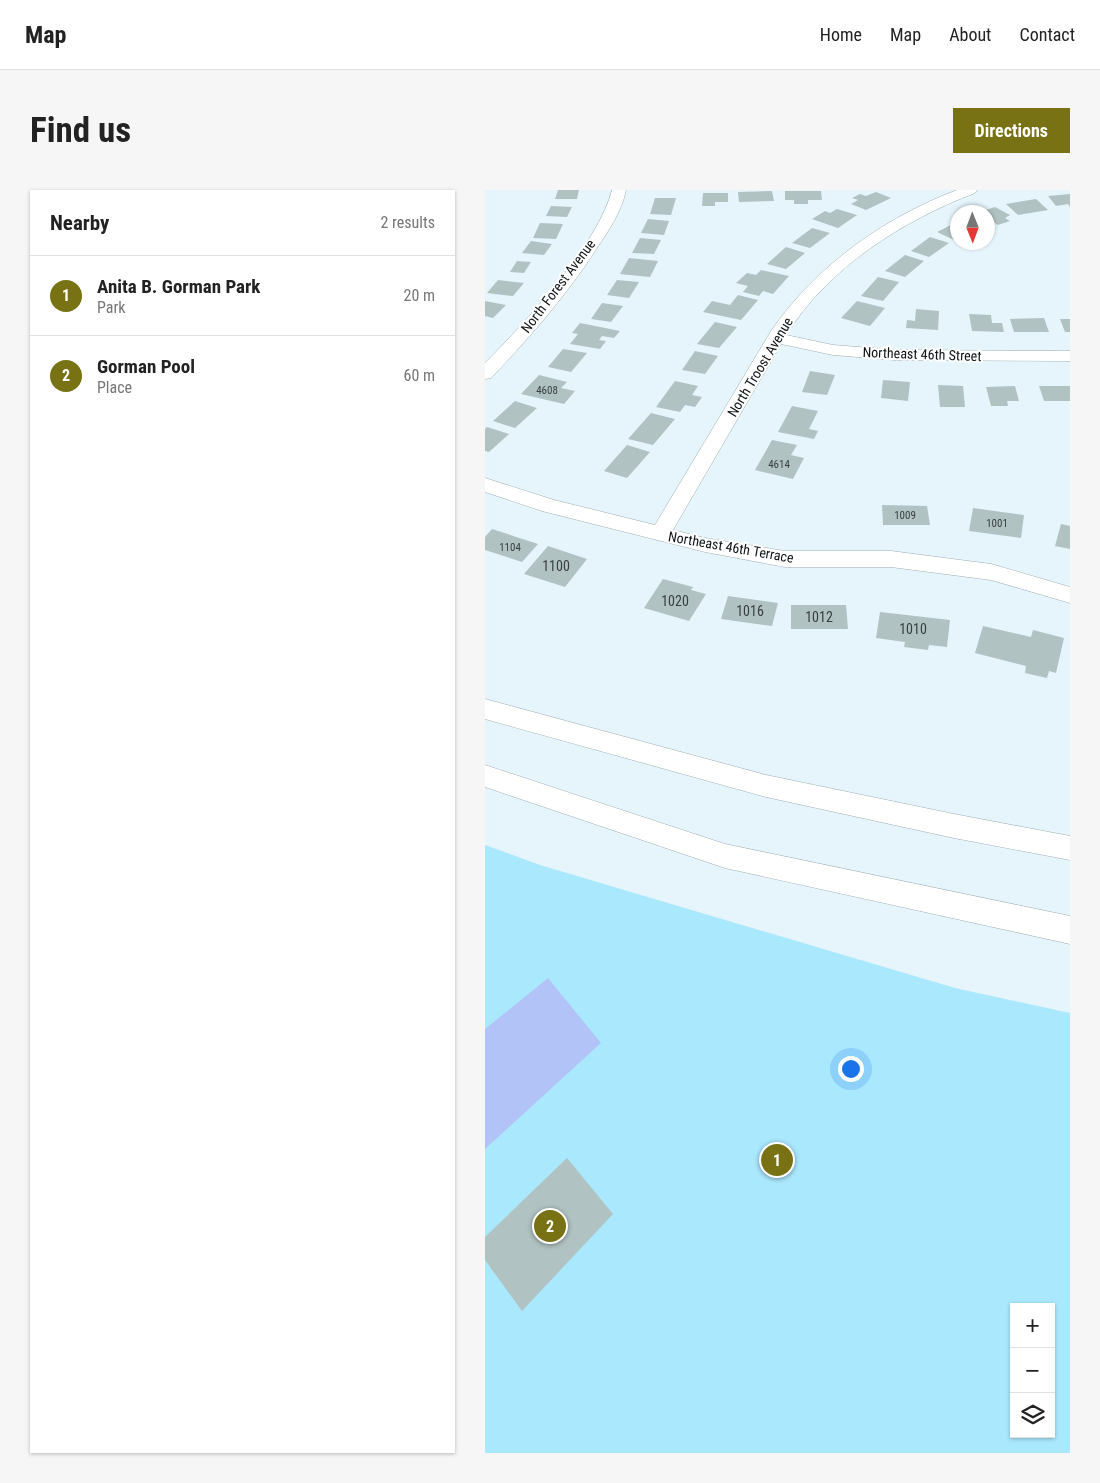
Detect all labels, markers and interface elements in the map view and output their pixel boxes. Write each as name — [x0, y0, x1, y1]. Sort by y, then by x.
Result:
text: Map — [25, 21, 66, 49]
text: Home — [820, 24, 862, 45]
text: Map — [890, 24, 921, 45]
text: About — [949, 24, 991, 45]
text: Contact — [1019, 24, 1075, 45]
button: Directions — [953, 108, 1070, 153]
text: Find us — [30, 110, 131, 151]
north arrow — [950, 205, 995, 250]
text: Nearby — [50, 211, 109, 235]
text: 2 results — [380, 213, 435, 232]
street label: North Forest Avenue — [518, 236, 599, 336]
text: Anita B. Gorman Park — [97, 275, 260, 298]
text: 1 — [62, 286, 70, 305]
text: 20 m — [403, 286, 435, 305]
text: Park — [97, 298, 126, 317]
street label: North Troost Avenue — [724, 314, 796, 420]
street label: Northeast 46th Street — [862, 344, 982, 364]
text: Gorman Pool — [97, 355, 195, 378]
text: 2 — [62, 366, 70, 385]
text: 60 m — [403, 366, 435, 385]
text: Place — [97, 378, 132, 397]
house number: 4608 — [536, 384, 558, 397]
house number: 4614 — [768, 458, 790, 471]
house number: 1009 — [894, 509, 916, 522]
house number: 1001 — [986, 517, 1008, 530]
street label: Northeast 46th Terrace — [667, 528, 795, 566]
house number: 1104 — [499, 541, 521, 554]
house number: 1100 — [542, 558, 570, 574]
house number: 1020 — [661, 593, 689, 609]
house number: 1016 — [736, 603, 764, 619]
house number: 1012 — [805, 609, 833, 625]
house number: 1010 — [899, 621, 927, 637]
your location — [838, 1056, 864, 1082]
pin: 1 — [761, 1141, 793, 1179]
pin: 2 — [534, 1207, 566, 1245]
map controls — [1010, 1303, 1055, 1438]
button: + — [1010, 1303, 1055, 1348]
button: − — [1010, 1348, 1055, 1393]
button: layers — [1010, 1393, 1055, 1438]

